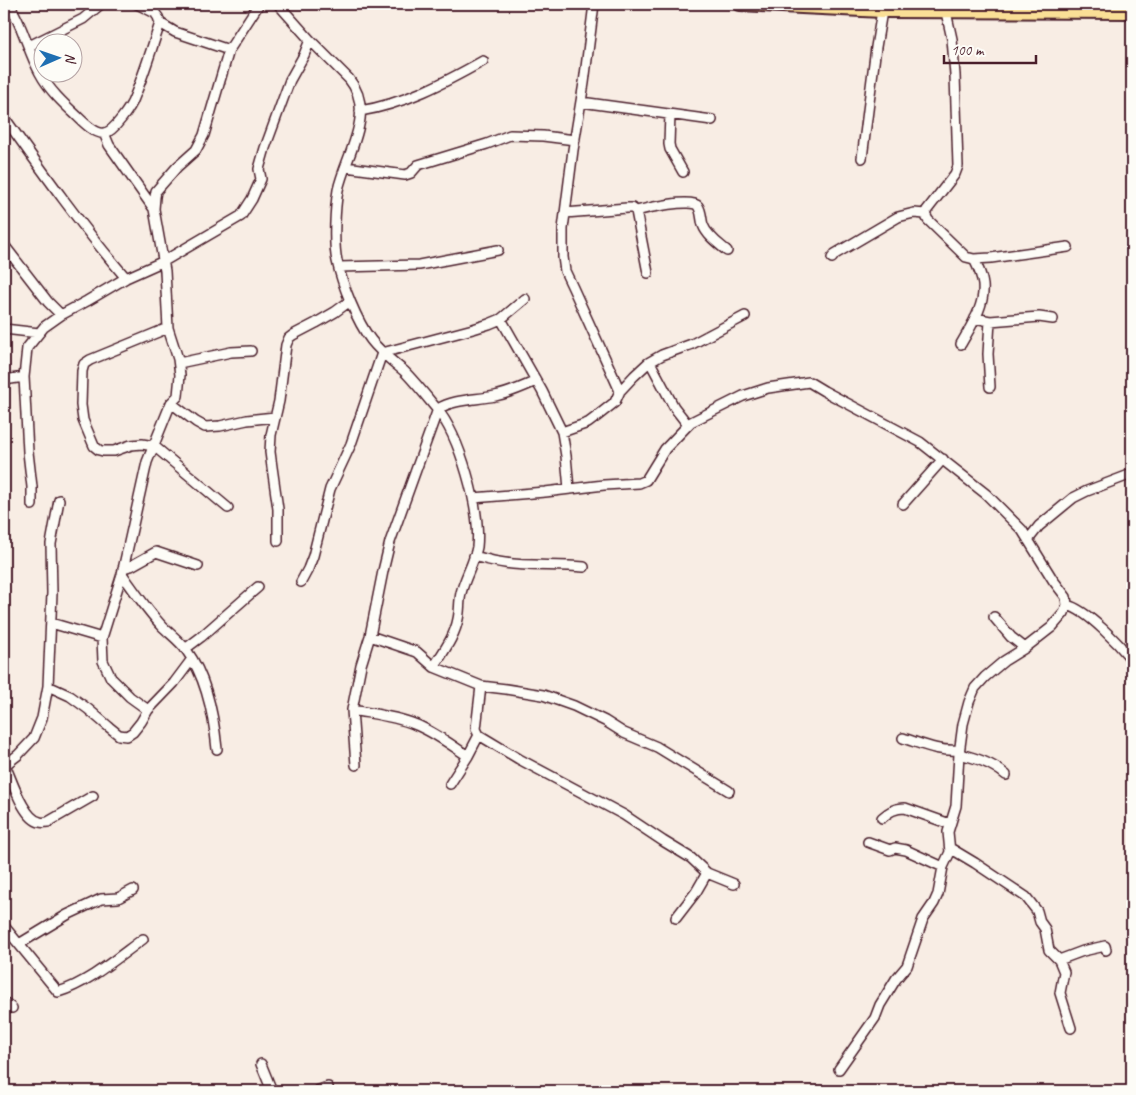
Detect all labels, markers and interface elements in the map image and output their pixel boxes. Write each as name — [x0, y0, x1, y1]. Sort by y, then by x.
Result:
north arrow — [32, 32, 82, 82]
scale bar — [944, 32, 1036, 64]
text: 100 m — [951, 41, 985, 60]
text: N — [62, 53, 79, 65]

